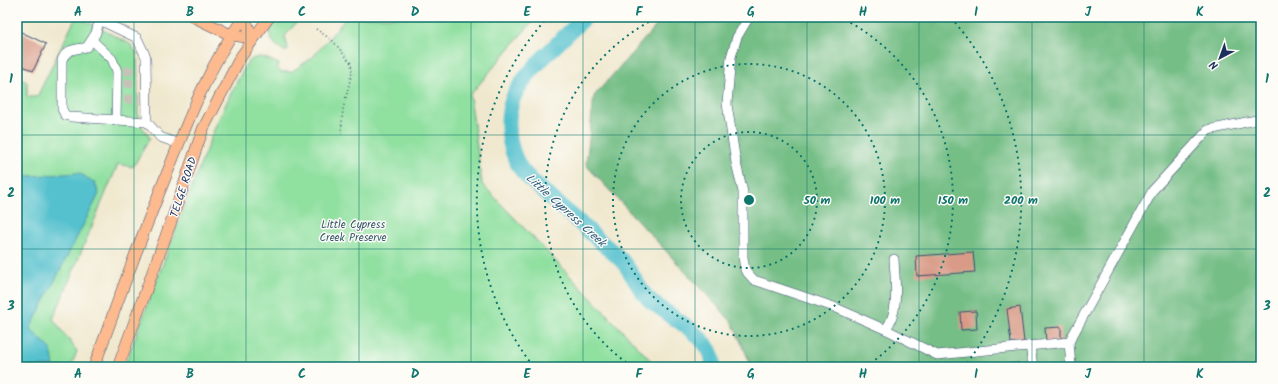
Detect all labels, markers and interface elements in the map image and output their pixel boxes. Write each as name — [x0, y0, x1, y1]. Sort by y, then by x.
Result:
text: A — [74, 2, 82, 23]
text: B — [186, 2, 194, 23]
text: C — [298, 2, 306, 23]
text: D — [411, 2, 420, 23]
text: E — [523, 2, 531, 23]
text: F — [635, 2, 643, 23]
text: G — [747, 2, 755, 23]
text: H — [859, 2, 868, 23]
text: I — [974, 2, 978, 23]
text: J — [1085, 2, 1092, 23]
text: K — [1196, 2, 1204, 23]
north arrow — [1200, 38, 1240, 78]
text: N — [1206, 56, 1223, 74]
text: 1 — [9, 69, 13, 90]
text: 1 — [1265, 69, 1269, 90]
street label: TELGE ROAD — [166, 155, 202, 220]
water label: Little Cypress Creek — [521, 169, 612, 253]
text: 2 — [7, 183, 15, 204]
text: 2 — [1263, 183, 1271, 204]
text: 50 m — [803, 191, 831, 210]
text: 100 m — [870, 191, 900, 210]
text: 150 m — [938, 191, 968, 210]
text: 200 m — [1004, 191, 1038, 210]
centre of rings — [742, 193, 756, 207]
park label: Little Cypress Creek Preserve — [319, 216, 387, 247]
text: 3 — [6, 296, 15, 317]
text: 3 — [1262, 296, 1271, 317]
text: A — [74, 364, 82, 384]
text: B — [186, 364, 194, 384]
text: C — [298, 364, 306, 384]
text: D — [411, 364, 420, 384]
text: E — [523, 364, 531, 384]
text: F — [635, 364, 643, 384]
text: G — [747, 364, 755, 384]
text: H — [859, 364, 868, 384]
text: I — [974, 364, 978, 384]
text: J — [1085, 364, 1092, 384]
text: K — [1196, 364, 1204, 384]

